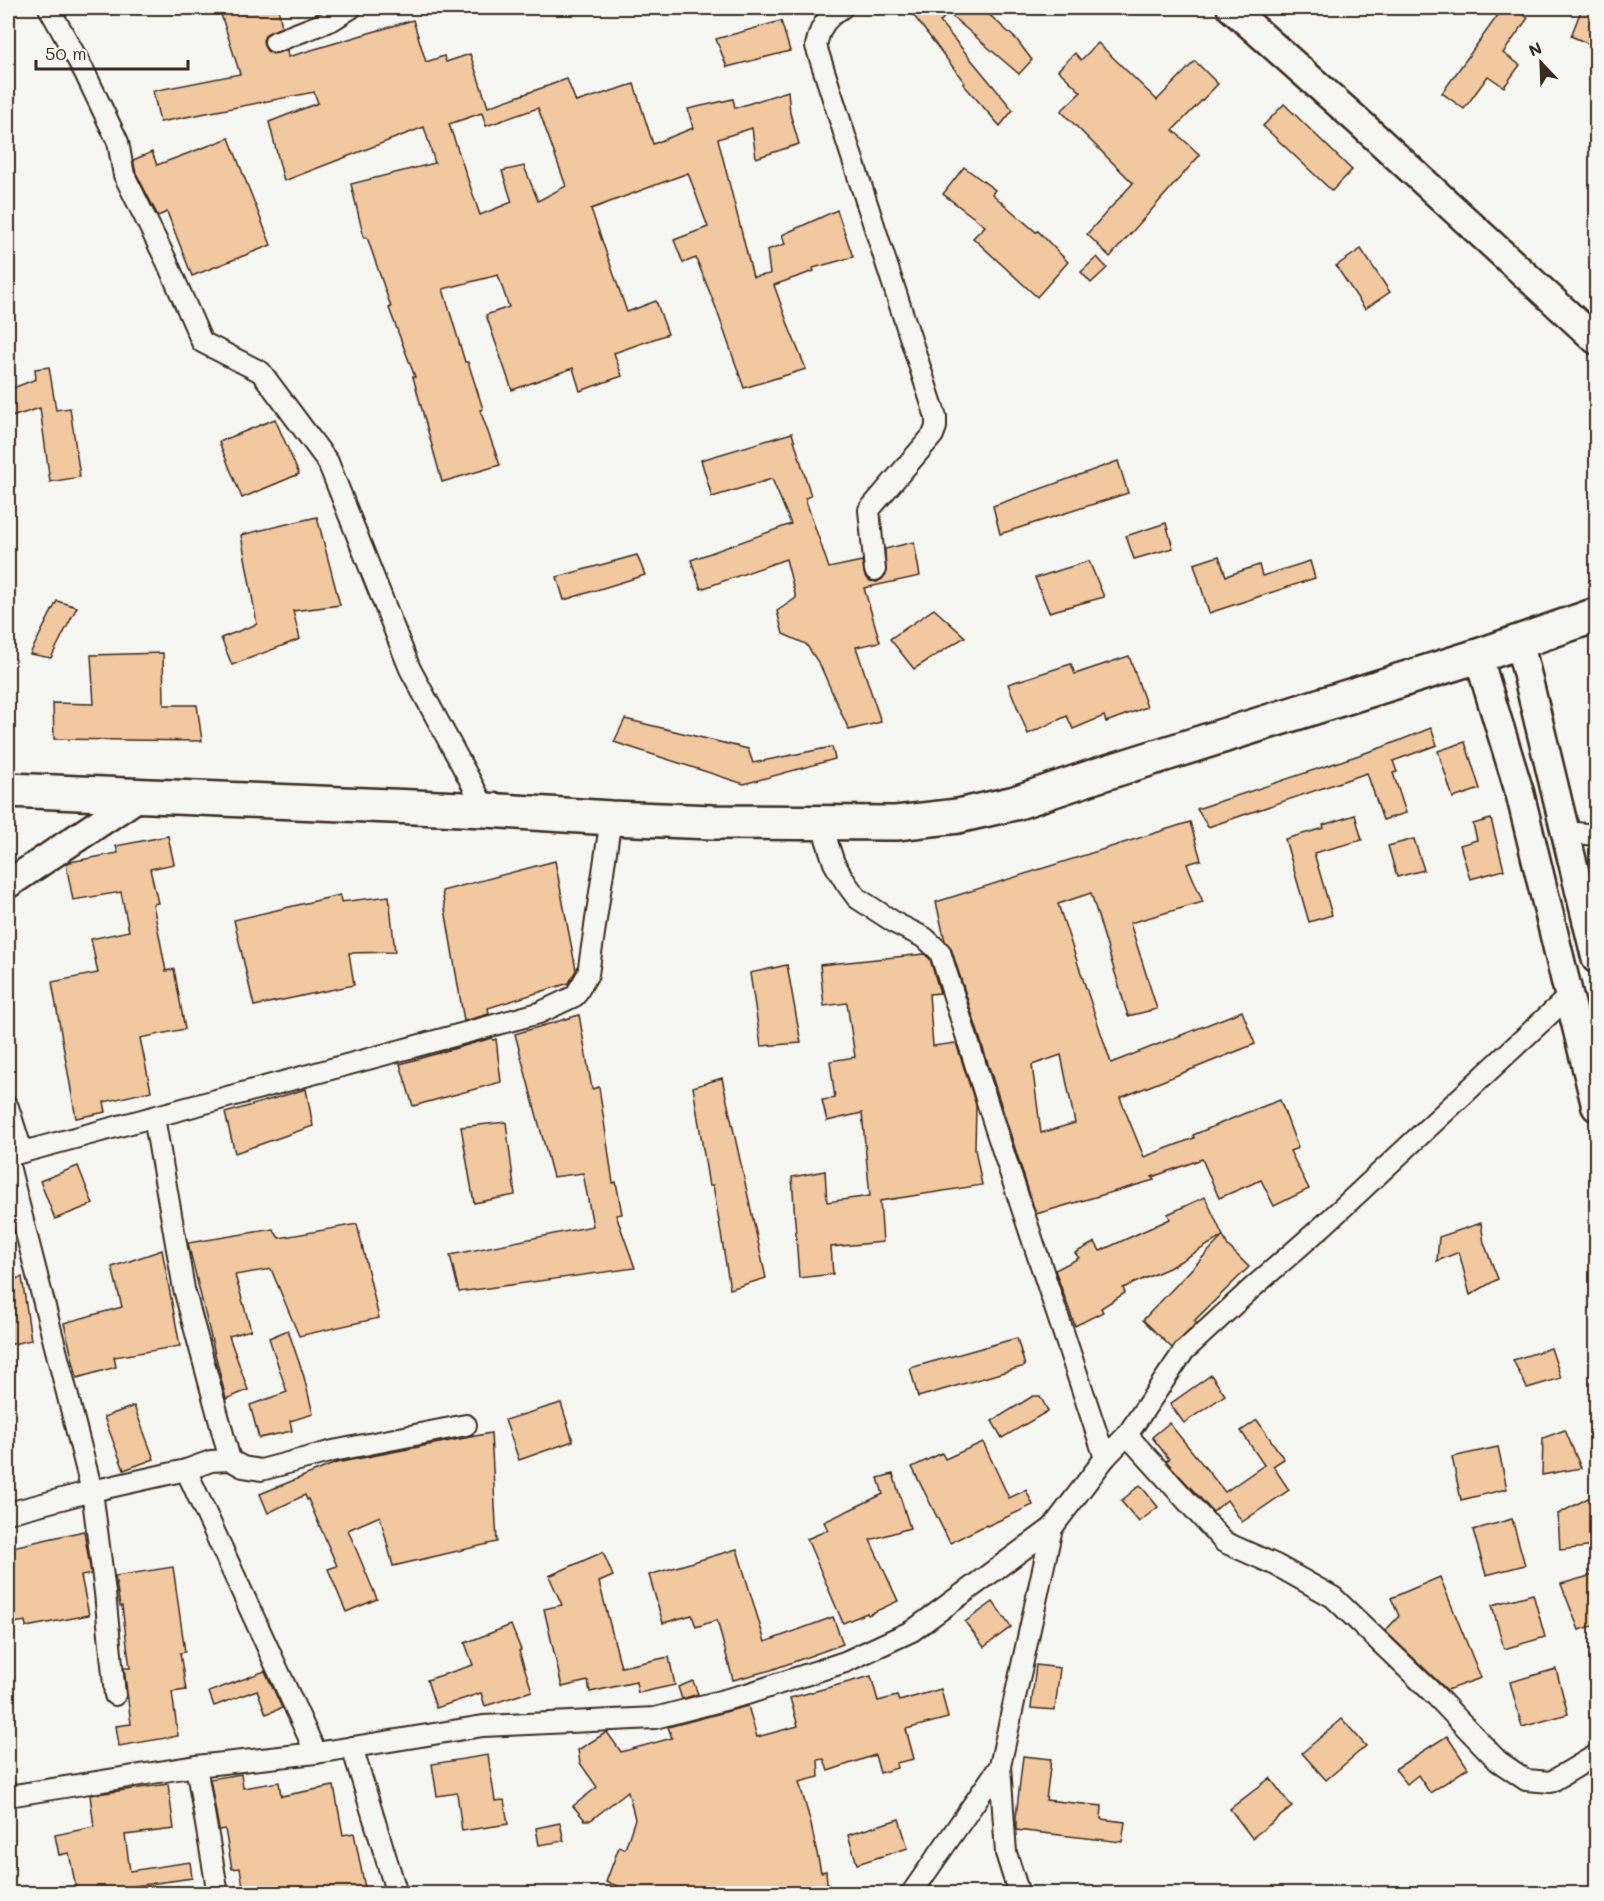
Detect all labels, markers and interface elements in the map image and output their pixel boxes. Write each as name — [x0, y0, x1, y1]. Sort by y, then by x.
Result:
scale bar — [36, 33, 188, 71]
north arrow — [1511, 33, 1571, 93]
text: N — [1525, 37, 1545, 61]
text: 50 m — [45, 41, 87, 65]

